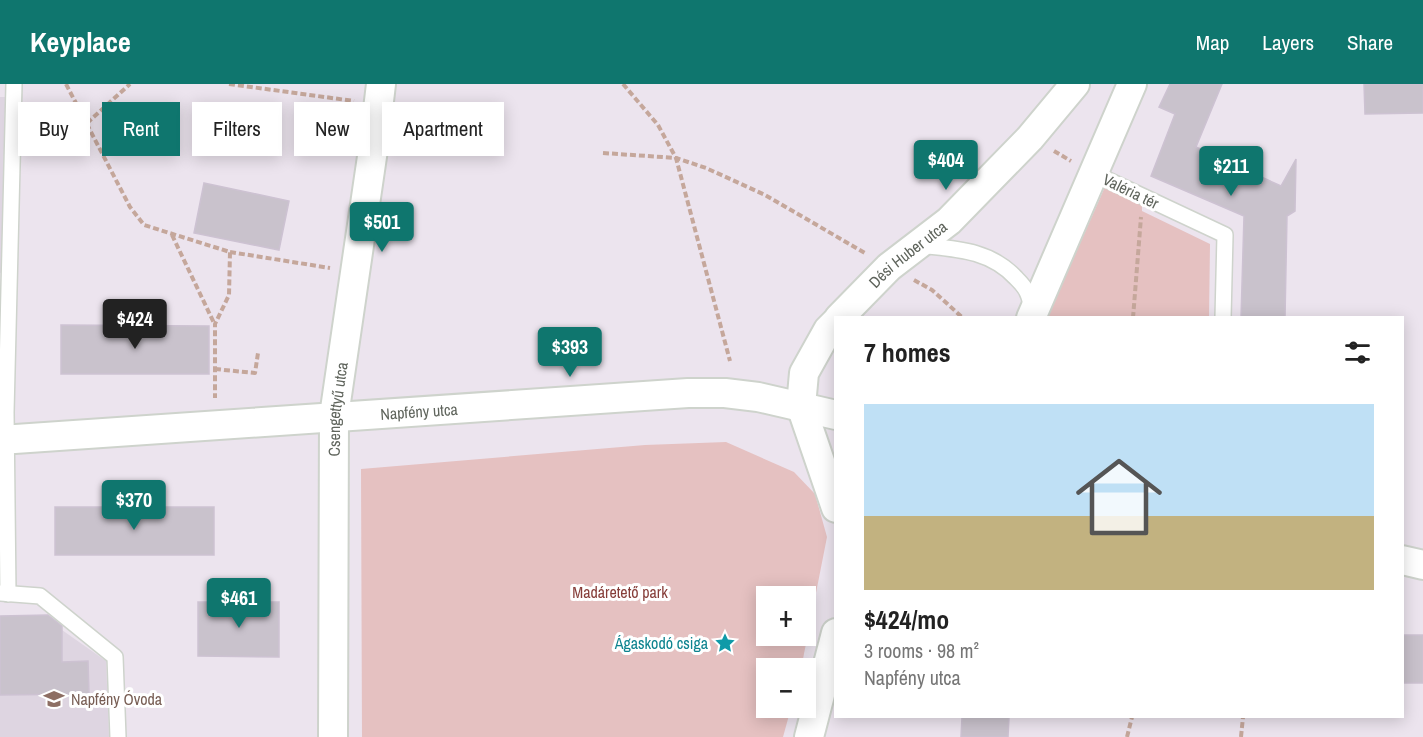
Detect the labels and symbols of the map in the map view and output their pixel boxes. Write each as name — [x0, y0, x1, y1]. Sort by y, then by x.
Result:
pin: $404 — [910, 140, 982, 191]
pin: $211 — [1195, 146, 1267, 197]
street label: Valéria tér — [1099, 168, 1163, 214]
pin: $501 — [346, 202, 418, 253]
street label: Dési Huber utca — [864, 215, 952, 292]
pin: $424 — [99, 299, 171, 350]
pin: $393 — [534, 327, 606, 378]
street label: Csengettyű utca — [323, 360, 353, 456]
street label: Napfény utca — [380, 398, 459, 425]
pin: $370 — [98, 480, 170, 531]
pin: $461 — [203, 578, 275, 629]
park label: Madáretető park — [572, 581, 668, 603]
place icon: Ágaskodó csiga — [713, 631, 737, 655]
place label: Ágaskodó csiga — [614, 632, 709, 654]
school or university icon: Napfény Óvoda — [42, 687, 66, 711]
place label: Napfény Óvoda — [71, 688, 163, 710]

